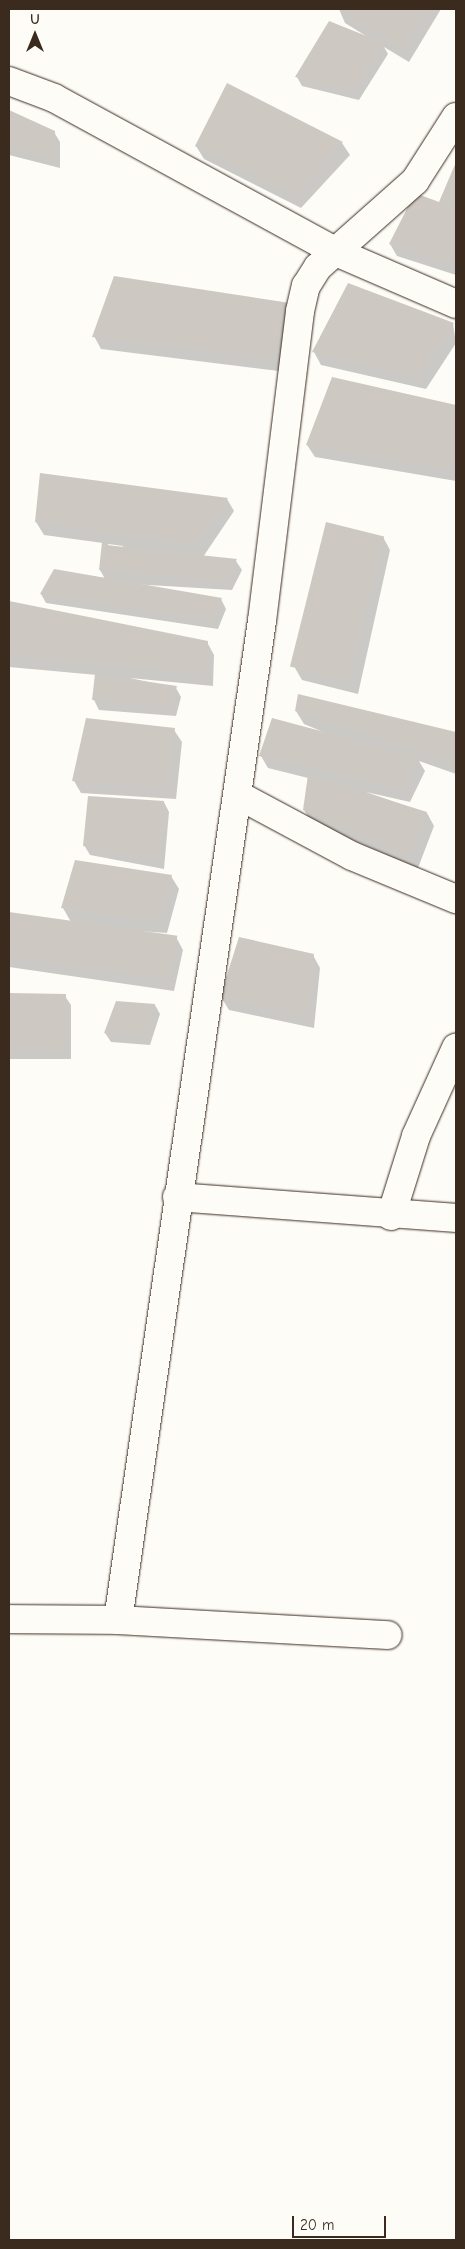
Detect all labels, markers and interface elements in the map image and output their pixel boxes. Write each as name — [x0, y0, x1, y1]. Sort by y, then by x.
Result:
north arrow — [10, 10, 60, 60]
text: U — [30, 11, 40, 28]
scale bar — [295, 2206, 389, 2238]
text: 20 m — [300, 2216, 334, 2234]

